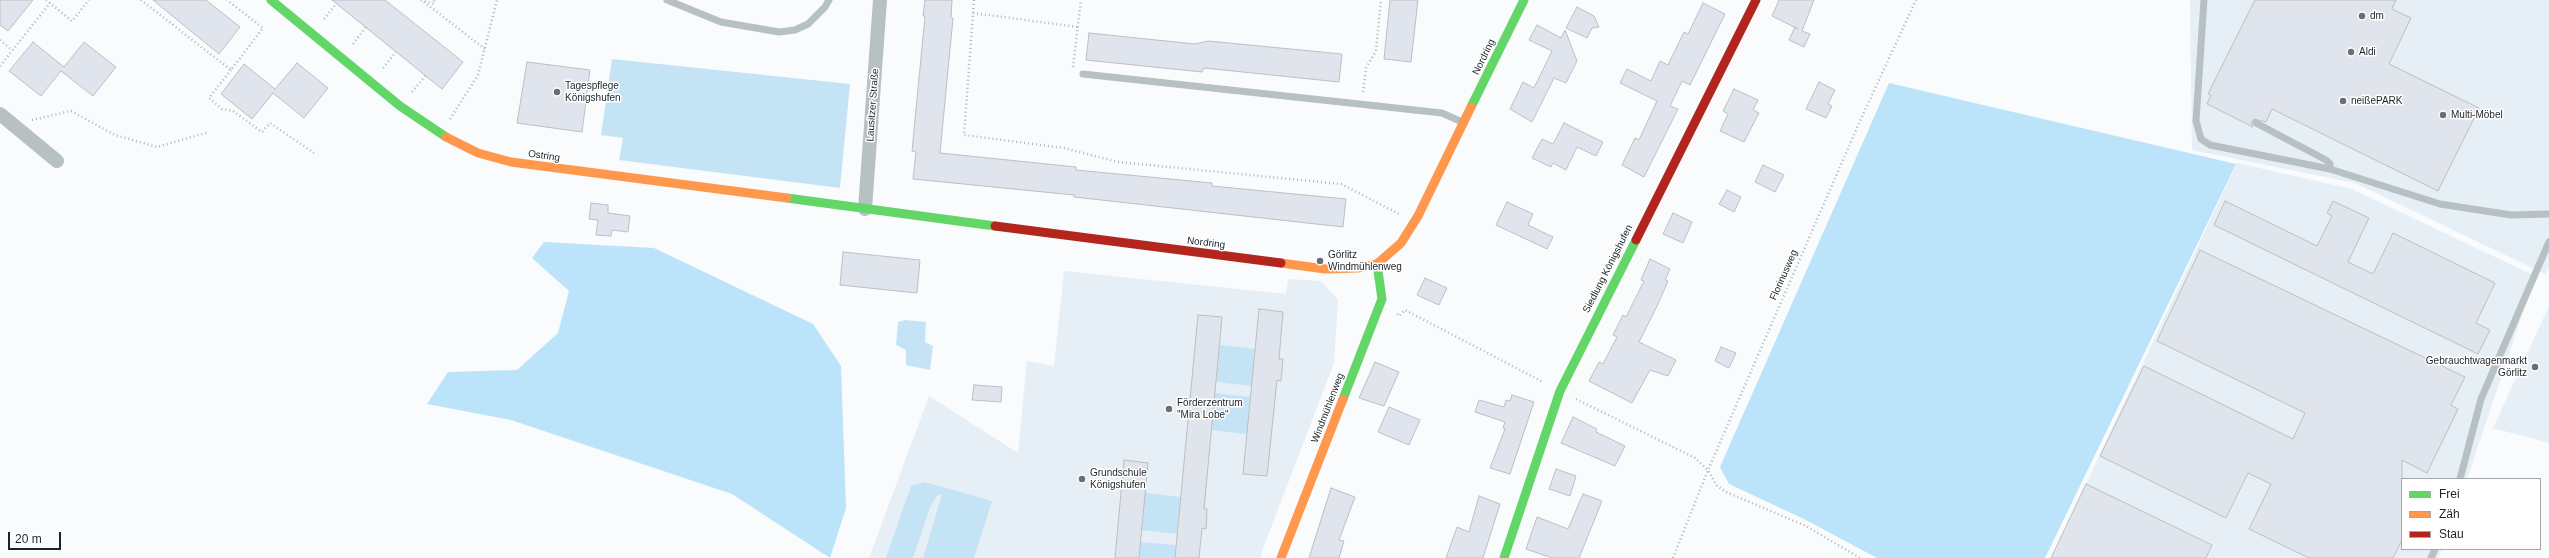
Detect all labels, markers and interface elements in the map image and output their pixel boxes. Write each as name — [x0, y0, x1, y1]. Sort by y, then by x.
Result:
place label: dm — [2370, 10, 2384, 22]
marker: dm — [2357, 11, 2367, 21]
street label: Nordring — [1470, 37, 1498, 77]
place label: Aldi — [2359, 46, 2376, 58]
marker: Aldi — [2346, 47, 2356, 57]
street label: Lausitzer Straße — [864, 68, 882, 142]
place label: Tagespflege Königshufen — [565, 80, 621, 104]
marker: Tagespflege Königshufen — [552, 87, 562, 97]
place label: neißePARK — [2351, 95, 2403, 107]
marker: neißePARK — [2338, 96, 2348, 106]
place label: Multi-Möbel — [2451, 109, 2503, 121]
marker: Multi-Möbel — [2438, 110, 2448, 120]
street label: Ostring — [527, 148, 561, 164]
street label: Siedlung Königshufen — [1581, 223, 1635, 315]
street label: Nordring — [1186, 235, 1226, 251]
street label: Florinusweg — [1768, 248, 1800, 302]
place label: Görlitz Windmühlenweg — [1328, 249, 1402, 272]
marker: Görlitz Windmühlenweg — [1315, 256, 1325, 266]
place label: Gebrauchtwagenmarkt Görlitz — [2426, 355, 2527, 378]
marker: Gebrauchtwagenmarkt Görlitz — [2530, 362, 2540, 372]
street label: Windmühlenweg — [1309, 371, 1347, 445]
place label: Förderzentrum "Mira Lobe" — [1177, 397, 1243, 420]
marker: Förderzentrum "Mira Lobe" — [1164, 404, 1174, 414]
place label: Grundschule Königshufen — [1090, 467, 1147, 490]
marker: Grundschule Königshufen — [1077, 474, 1087, 484]
legend — [2401, 478, 2541, 550]
text: Frei — [2439, 487, 2460, 501]
text: Zäh — [2439, 507, 2460, 521]
scale bar — [10, 524, 63, 550]
text: Stau — [2439, 527, 2464, 541]
text: 20 m — [15, 532, 42, 546]

